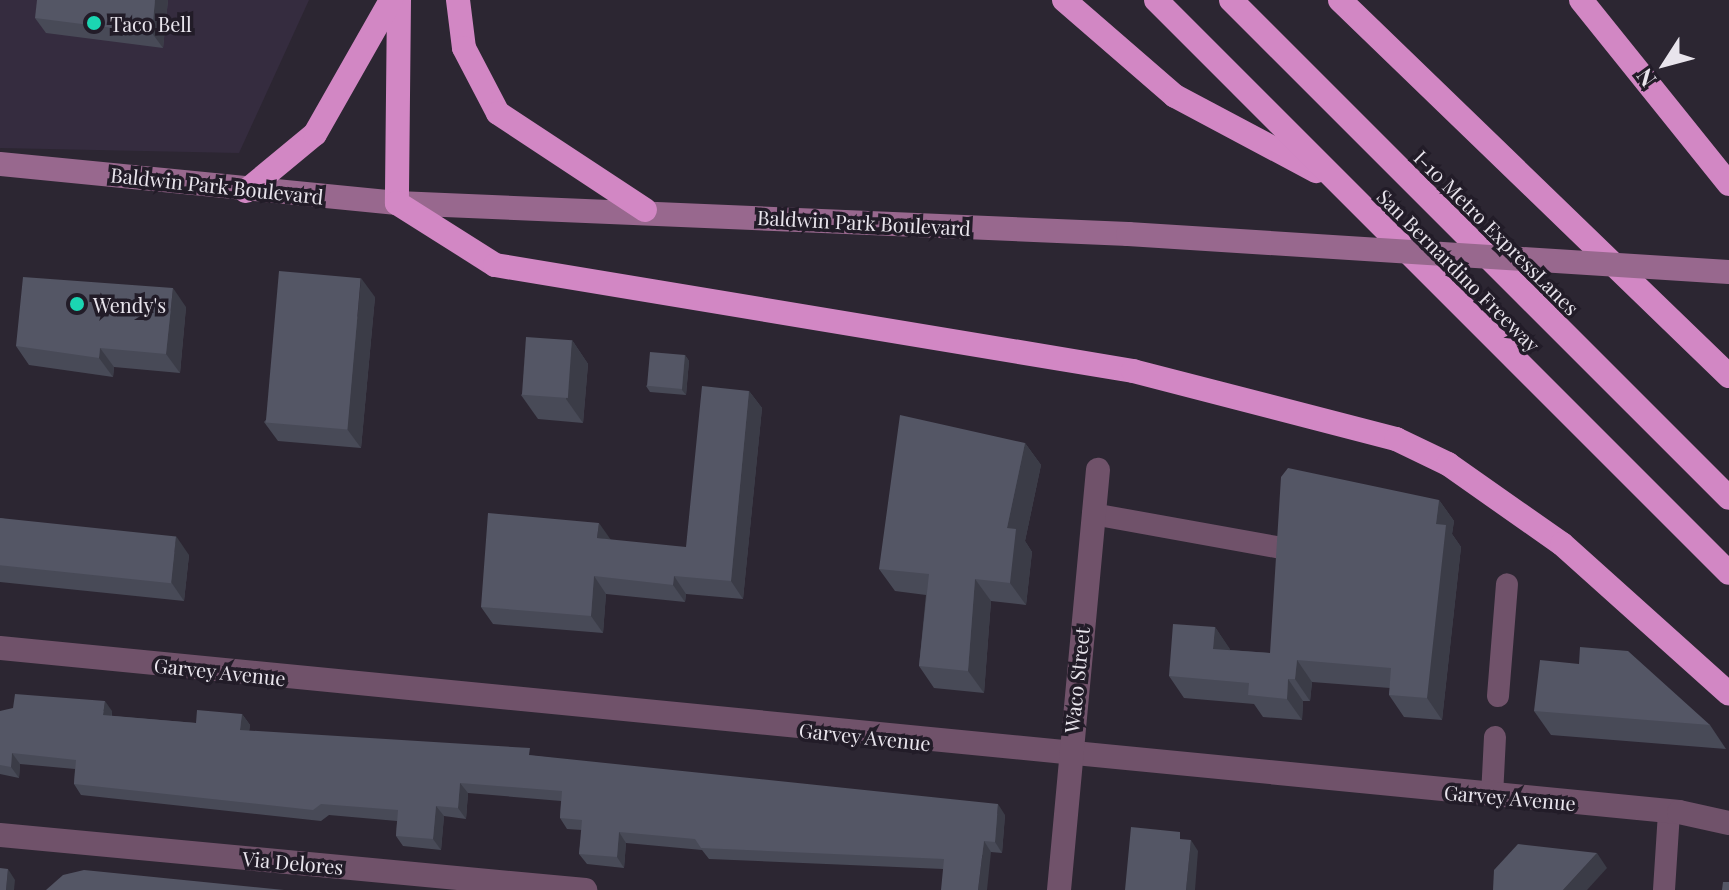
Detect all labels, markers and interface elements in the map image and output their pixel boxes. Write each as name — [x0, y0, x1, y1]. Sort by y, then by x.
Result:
place label: Taco Bell — [110, 11, 192, 35]
marker: Taco Bell — [85, 14, 103, 32]
north arrow — [1625, 24, 1705, 104]
text: N — [1629, 63, 1662, 93]
street label: I-10 Metro ExpressLanes — [1410, 145, 1584, 319]
street label: Baldwin Park Boulevard — [109, 162, 325, 208]
street label: San Bernardino Freeway — [1373, 184, 1545, 356]
street label: Baldwin Park Boulevard — [756, 204, 972, 240]
place label: Wendy's — [93, 292, 166, 316]
marker: Wendy's — [68, 295, 86, 313]
street label: Waco Street — [1059, 626, 1093, 734]
street label: Garvey Avenue — [152, 652, 288, 690]
street label: Garvey Avenue — [797, 717, 933, 755]
street label: Garvey Avenue — [1443, 779, 1577, 815]
street label: Via Delores — [241, 846, 345, 878]

